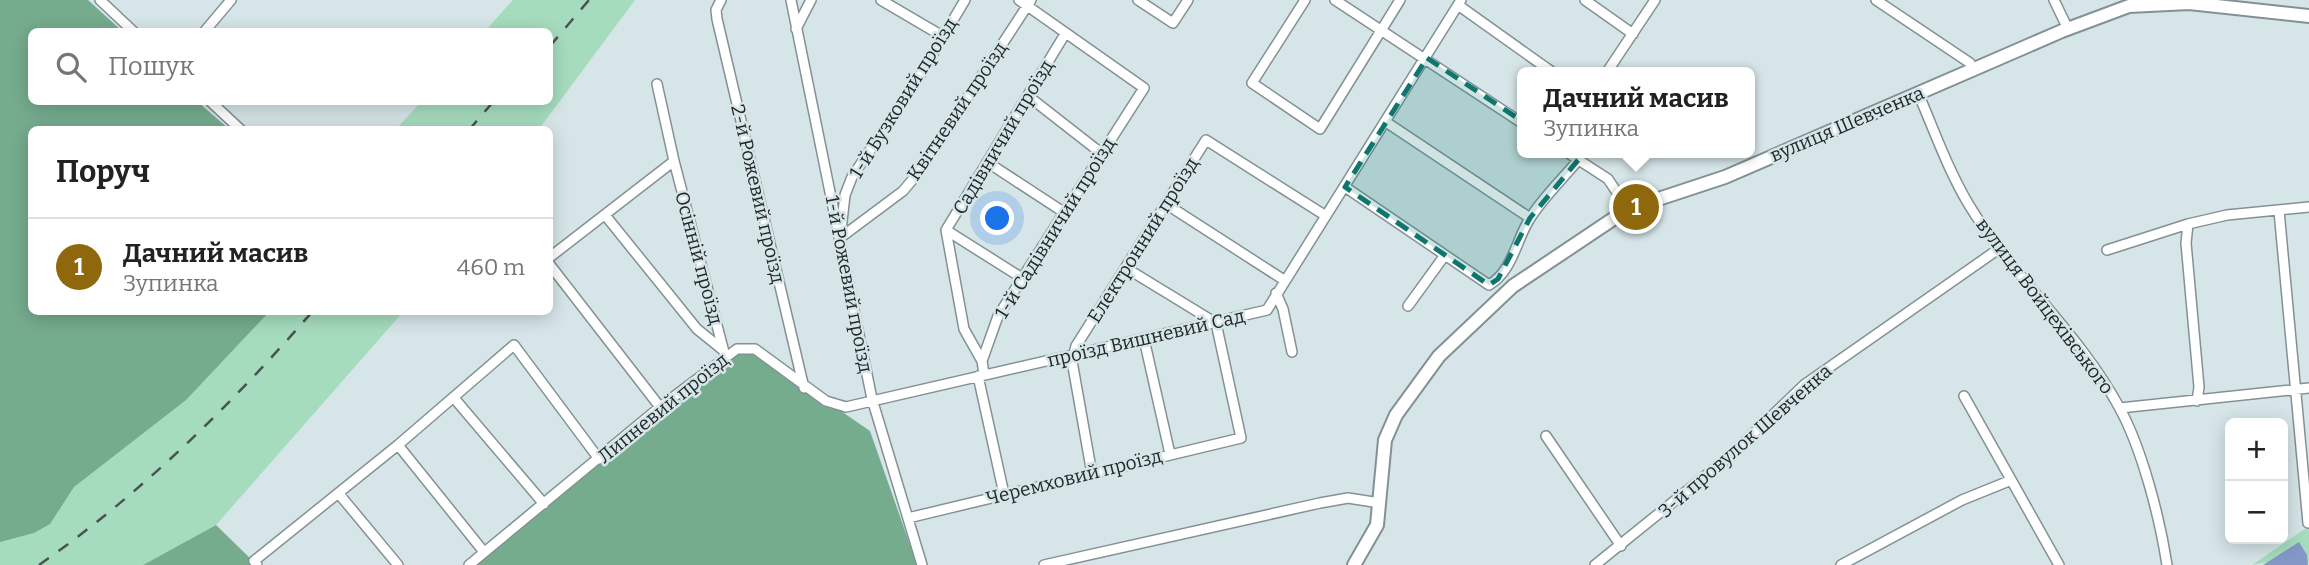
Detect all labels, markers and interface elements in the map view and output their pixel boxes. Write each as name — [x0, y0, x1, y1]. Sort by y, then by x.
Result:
street label: 1-й Бузковий проїзд — [844, 13, 962, 183]
search box — [28, 28, 553, 105]
street label: Квітневий проїзд — [902, 37, 1012, 185]
icon: search — [52, 48, 90, 86]
text: Пошук — [108, 51, 194, 82]
street label: Садівничий проїзд — [948, 55, 1059, 218]
popup — [1517, 67, 1755, 158]
street label: вулиця Шевченка — [1766, 81, 1928, 167]
text: Дачний масив — [1543, 83, 1729, 114]
street label: 2-й Рожевий проїзд — [726, 102, 790, 286]
text: Зупинка — [1543, 114, 1639, 142]
street label: 1-й Садівничий проїзд — [990, 133, 1120, 323]
street label: Електронний проїзд — [1083, 152, 1204, 327]
text: Поруч — [56, 154, 150, 190]
pin: 1 — [1613, 181, 1659, 233]
street label: Осінній проїзд — [670, 189, 728, 328]
street label: 1-й Рожевий проїзд — [821, 193, 878, 375]
your location — [980, 201, 1014, 235]
street label: вулиця Войцехівського — [1971, 213, 2119, 399]
text: Дачний масив — [123, 238, 308, 269]
text: 1 — [74, 253, 84, 281]
text: 460 m — [457, 253, 525, 281]
text: Зупинка — [123, 269, 219, 297]
street label: проїзд Вишневий Сад — [1045, 304, 1248, 372]
street label: Липневий проїзд — [593, 348, 733, 468]
street label: 3-й провулок Шевченка — [1654, 359, 1837, 523]
map controls — [2225, 418, 2288, 544]
button: + — [2225, 418, 2288, 481]
street label: Черемховий проїзд — [984, 444, 1165, 510]
button: − — [2225, 481, 2288, 544]

